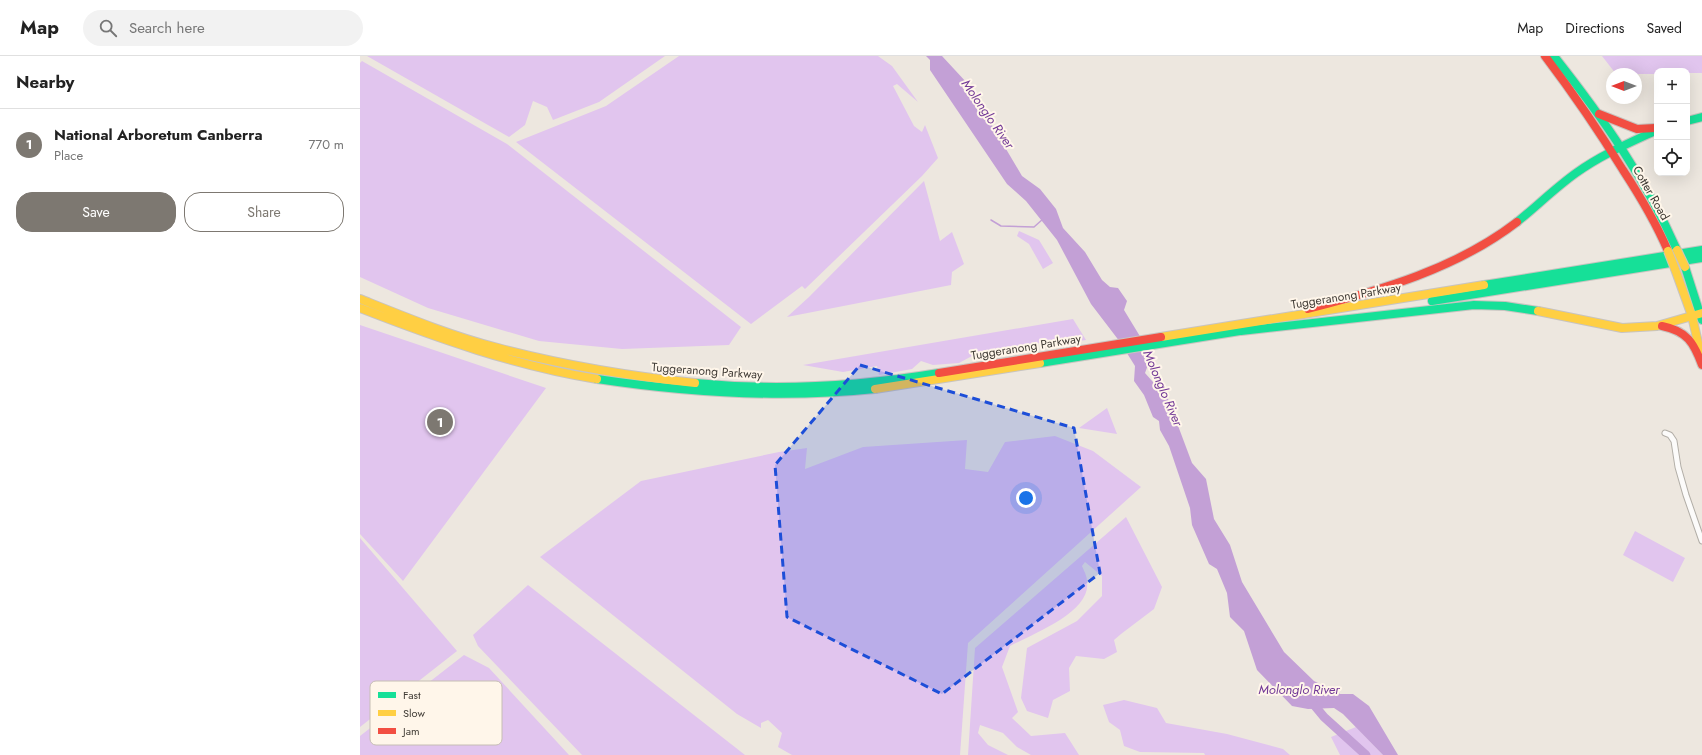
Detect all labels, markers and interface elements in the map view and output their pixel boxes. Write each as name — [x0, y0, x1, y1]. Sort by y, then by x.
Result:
search box — [83, 10, 363, 46]
text: Map — [20, 14, 59, 41]
icon: search — [97, 17, 119, 39]
text: Search here — [129, 17, 205, 39]
text: Map — [1517, 18, 1543, 38]
text: Directions — [1565, 18, 1625, 38]
text: Saved — [1647, 18, 1682, 38]
north arrow — [1606, 68, 1642, 104]
map controls — [1654, 68, 1690, 176]
button: + — [1654, 68, 1690, 104]
text: Nearby — [16, 70, 74, 94]
water label: Molonglo River — [957, 75, 1019, 153]
button: − — [1654, 104, 1690, 140]
text: National Arboretum Canberra — [54, 124, 263, 146]
text: 1 — [26, 135, 32, 154]
text: 770 m — [309, 135, 344, 154]
button: locate — [1654, 140, 1690, 176]
text: Place — [54, 146, 83, 165]
street label: Cotter Road — [1628, 162, 1674, 224]
button: Save — [16, 192, 176, 232]
button: Share — [184, 192, 344, 232]
street label: Tuggeranong Parkway — [1290, 278, 1403, 314]
street label: Tuggeranong Parkway — [970, 329, 1083, 365]
water label: Molonglo River — [1138, 347, 1188, 430]
street label: Tuggeranong Parkway — [651, 358, 764, 384]
pin: 1 — [427, 407, 453, 437]
your location — [1016, 488, 1036, 508]
water label: Molonglo River — [1259, 680, 1340, 699]
legend — [370, 681, 502, 745]
text: Fast — [403, 687, 421, 703]
text: Slow — [403, 705, 425, 721]
text: Jam — [401, 723, 420, 739]

